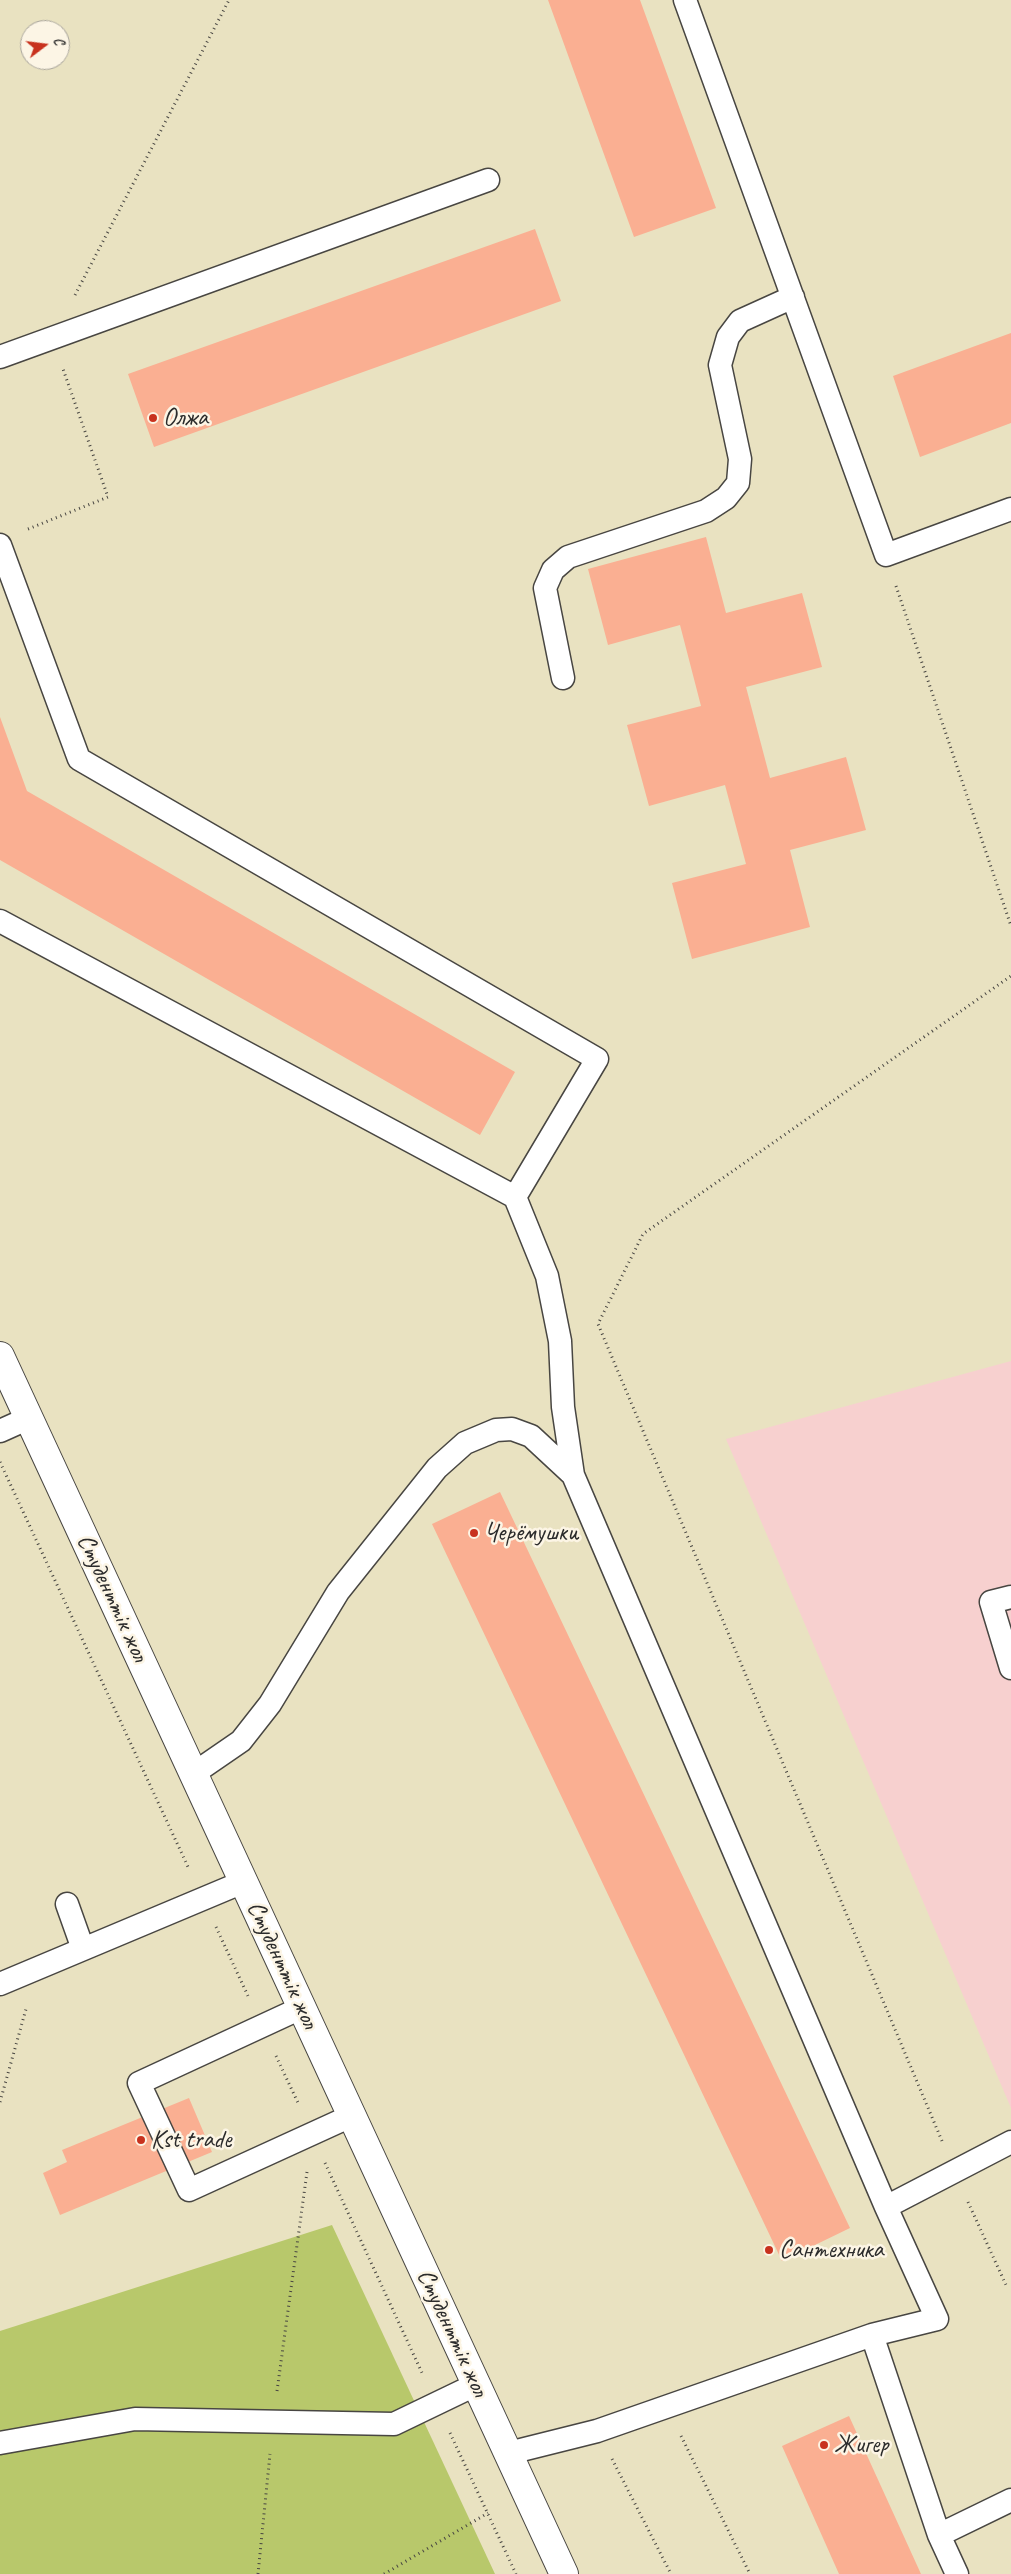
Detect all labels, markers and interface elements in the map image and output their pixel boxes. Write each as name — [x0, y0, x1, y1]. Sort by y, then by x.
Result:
north arrow — [20, 20, 70, 70]
text: С — [50, 36, 68, 47]
place label: Олжа — [163, 403, 208, 433]
marker: Олжа — [147, 412, 159, 424]
place label: Черёмушки — [484, 1518, 578, 1548]
marker: Черёмушки — [468, 1527, 480, 1539]
street label: Студенттік жол — [69, 1530, 155, 1666]
street label: Студенттік жол — [239, 1897, 325, 2033]
place label: Kst trade — [151, 2125, 231, 2155]
marker: Kst trade — [135, 2134, 147, 2146]
place label: Сантехника — [779, 2235, 883, 2265]
marker: Сантехника — [763, 2244, 775, 2256]
street label: Студенттік жол — [409, 2265, 495, 2401]
place label: Жигер — [834, 2430, 888, 2460]
marker: Жигер — [818, 2439, 830, 2451]

